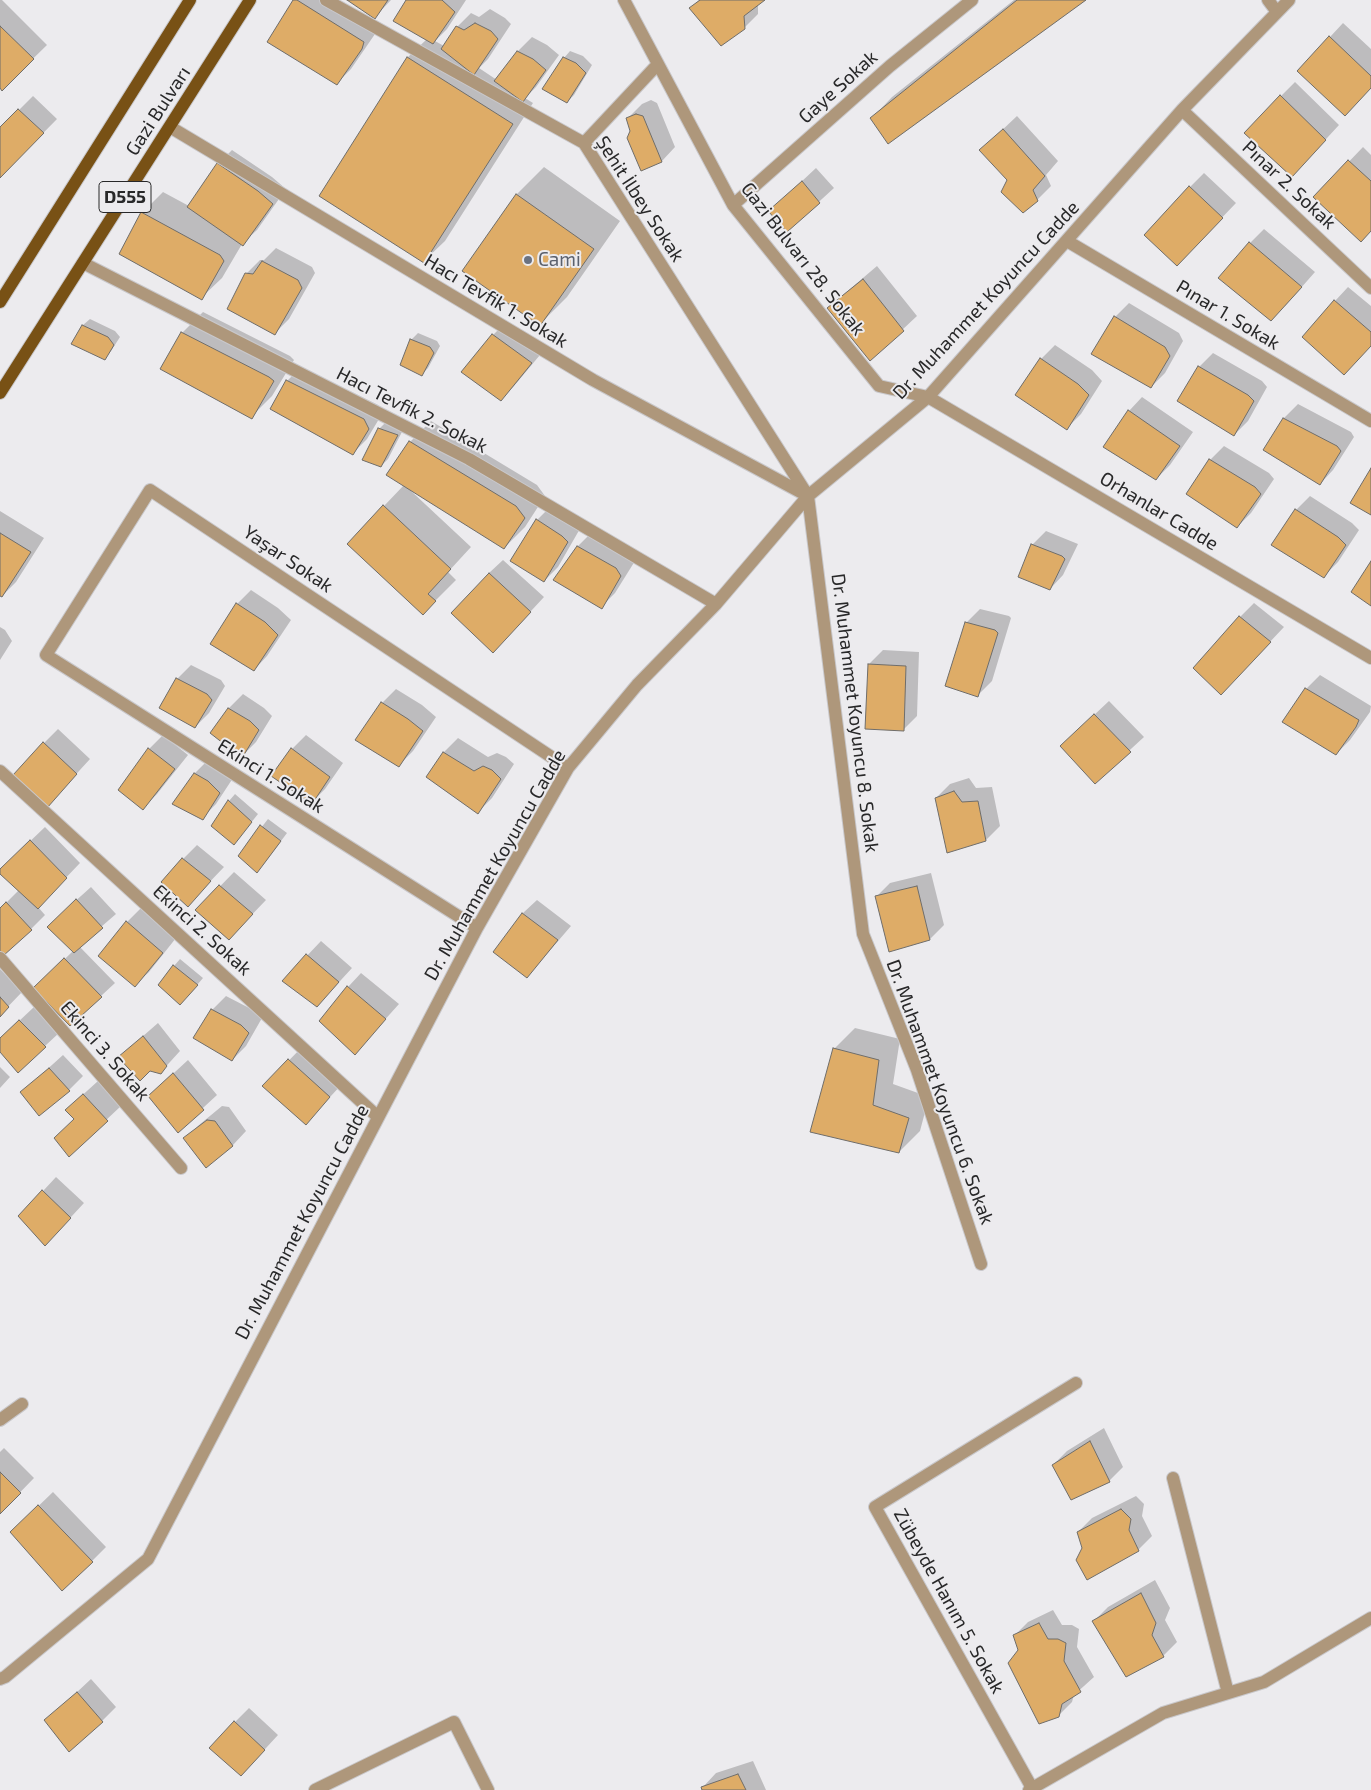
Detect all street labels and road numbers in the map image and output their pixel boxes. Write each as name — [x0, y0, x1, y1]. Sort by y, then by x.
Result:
street label: Gaye Sokak — [794, 46, 882, 128]
street label: Gazi Bulvarı — [121, 62, 195, 160]
street label: Şehit İlbey Sokak — [591, 132, 689, 266]
street label: Pınar 2. Sokak — [1237, 136, 1341, 234]
street label: Gazi Bulvarı 28. Sokak — [736, 178, 870, 340]
road number: D555 — [99, 182, 151, 212]
street label: Dr. Muhammet Koyuncu Cadde — [888, 196, 1084, 404]
street label: Hacı Tevfik 1. Sokak — [420, 249, 572, 353]
street label: Pınar 1. Sokak — [1172, 275, 1284, 355]
street label: Hacı Tevfik 2. Sokak — [333, 362, 491, 458]
street label: Orhanlar Cadde — [1096, 467, 1222, 555]
street label: Yaşar Sokak — [239, 521, 337, 597]
street label: Dr. Muhammet Koyuncu 8. Sokak — [827, 572, 883, 854]
street label: Ekinci 1. Sokak — [213, 734, 329, 818]
street label: Dr. Muhammet Koyuncu Cadde — [419, 745, 571, 985]
street label: Ekinci 2. Sokak — [148, 880, 256, 980]
street label: Dr. Muhammet Koyuncu 6. Sokak — [881, 956, 999, 1228]
street label: Ekinci 3. Sokak — [55, 996, 155, 1106]
street label: Dr. Muhammet Koyuncu Cadde — [230, 1101, 374, 1343]
street label: Zübeyde Hanım 5. Sokak — [889, 1505, 1009, 1697]

